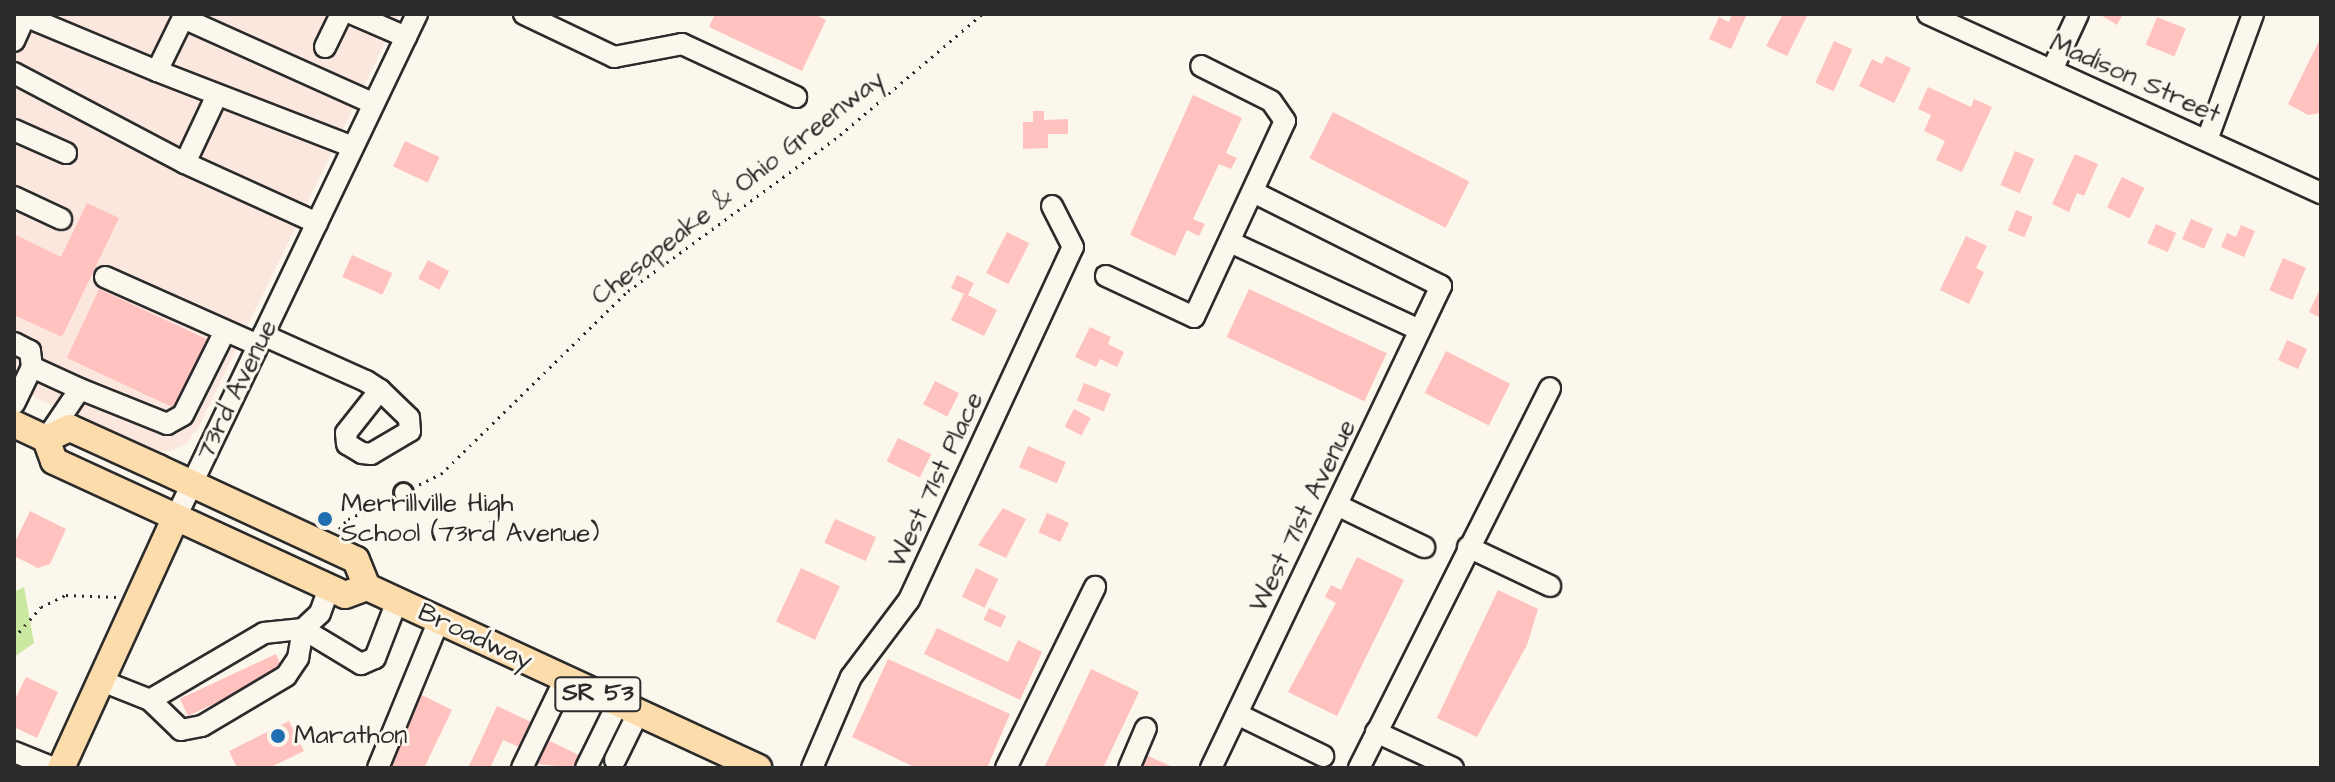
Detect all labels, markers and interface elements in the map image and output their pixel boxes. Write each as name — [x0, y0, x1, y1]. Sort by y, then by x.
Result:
street label: Madison Street — [2045, 27, 2225, 131]
street label: Chesapeake & Ohio Greenway — [585, 64, 891, 312]
street label: 73rd Avenue — [190, 315, 284, 465]
street label: West 71st Place — [882, 387, 990, 573]
street label: West 71st Avenue — [1243, 415, 1363, 617]
place label: Merrillville High School (73rd Avenue) — [341, 488, 599, 550]
marker: Merrillville High School (73rd Avenue) — [316, 510, 334, 528]
street label: Broadway — [413, 597, 537, 677]
road number: SR 53 — [554, 674, 642, 714]
place label: Marathon — [294, 720, 407, 752]
marker: Marathon — [269, 727, 287, 745]

